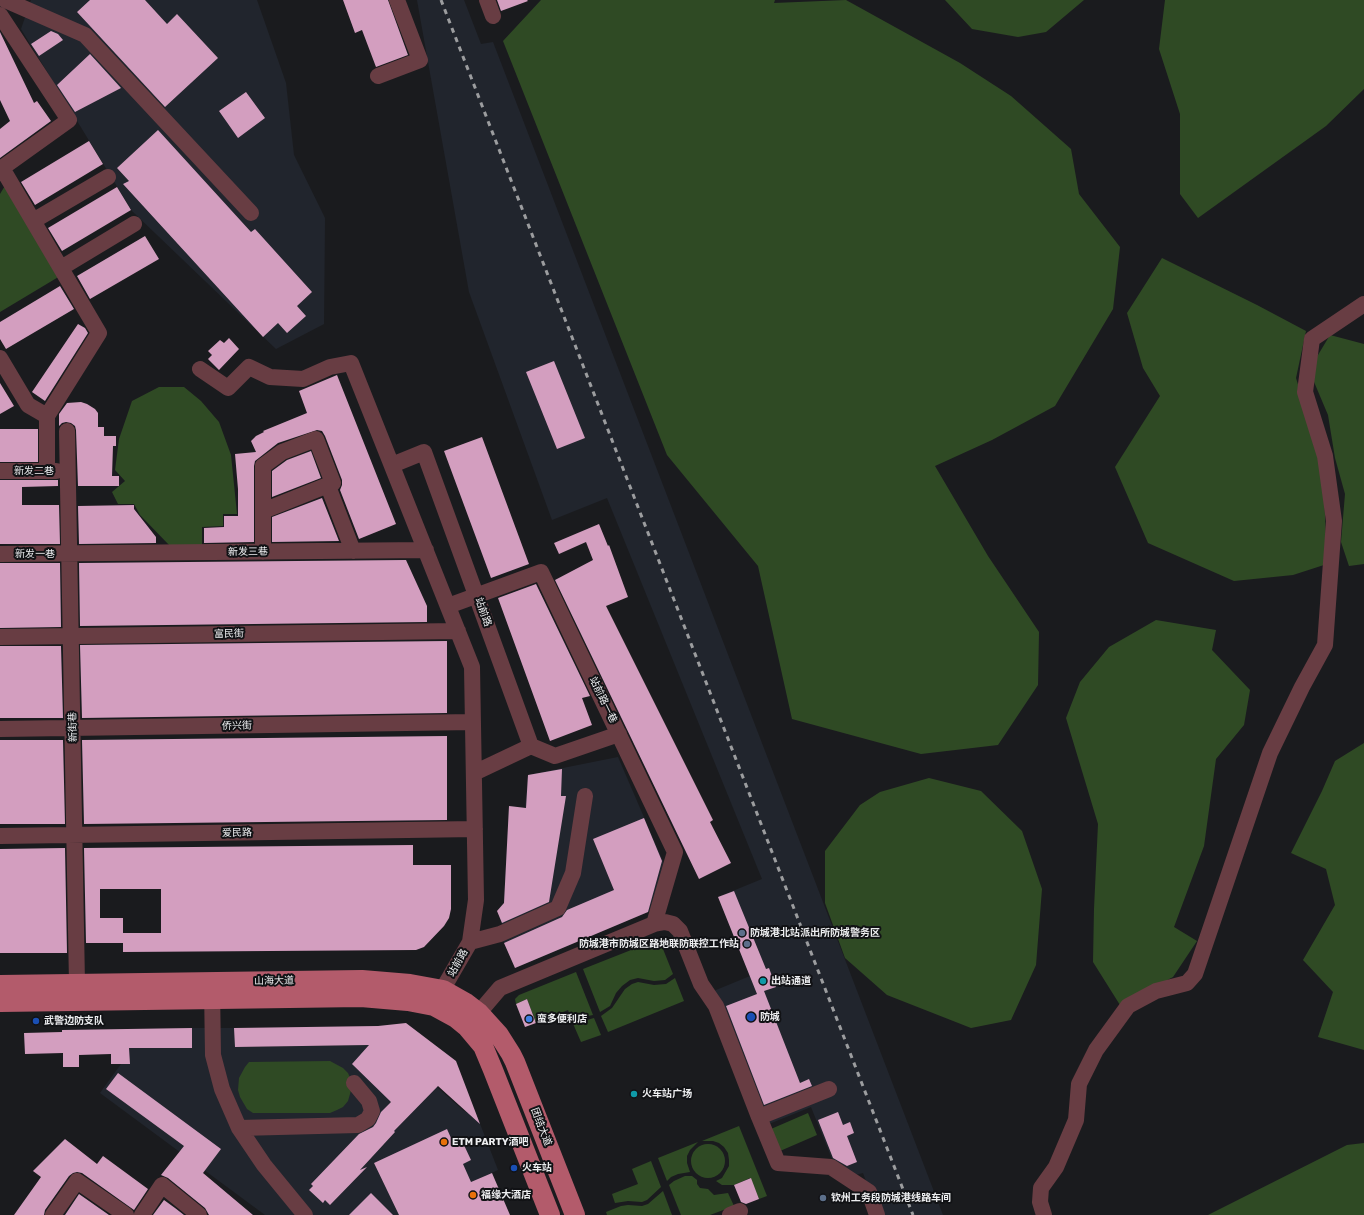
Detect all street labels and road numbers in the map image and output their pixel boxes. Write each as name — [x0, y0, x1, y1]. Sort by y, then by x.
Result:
street label: 新发二巷 — [14, 465, 54, 477]
street label: 新发三巷 — [228, 546, 268, 558]
street label: 新发一巷 — [15, 548, 55, 560]
street label: 站前路 — [472, 596, 494, 628]
street label: 富民街 — [214, 628, 244, 640]
street label: 站前路一巷 — [587, 675, 619, 725]
street label: 新街巷 — [67, 712, 79, 742]
street label: 侨兴街 — [222, 720, 252, 732]
street label: 爱民路 — [222, 827, 252, 839]
street label: 站前路 — [445, 947, 471, 979]
street label: 山海大道 — [254, 975, 294, 987]
street label: 团结大道 — [528, 1106, 554, 1148]

